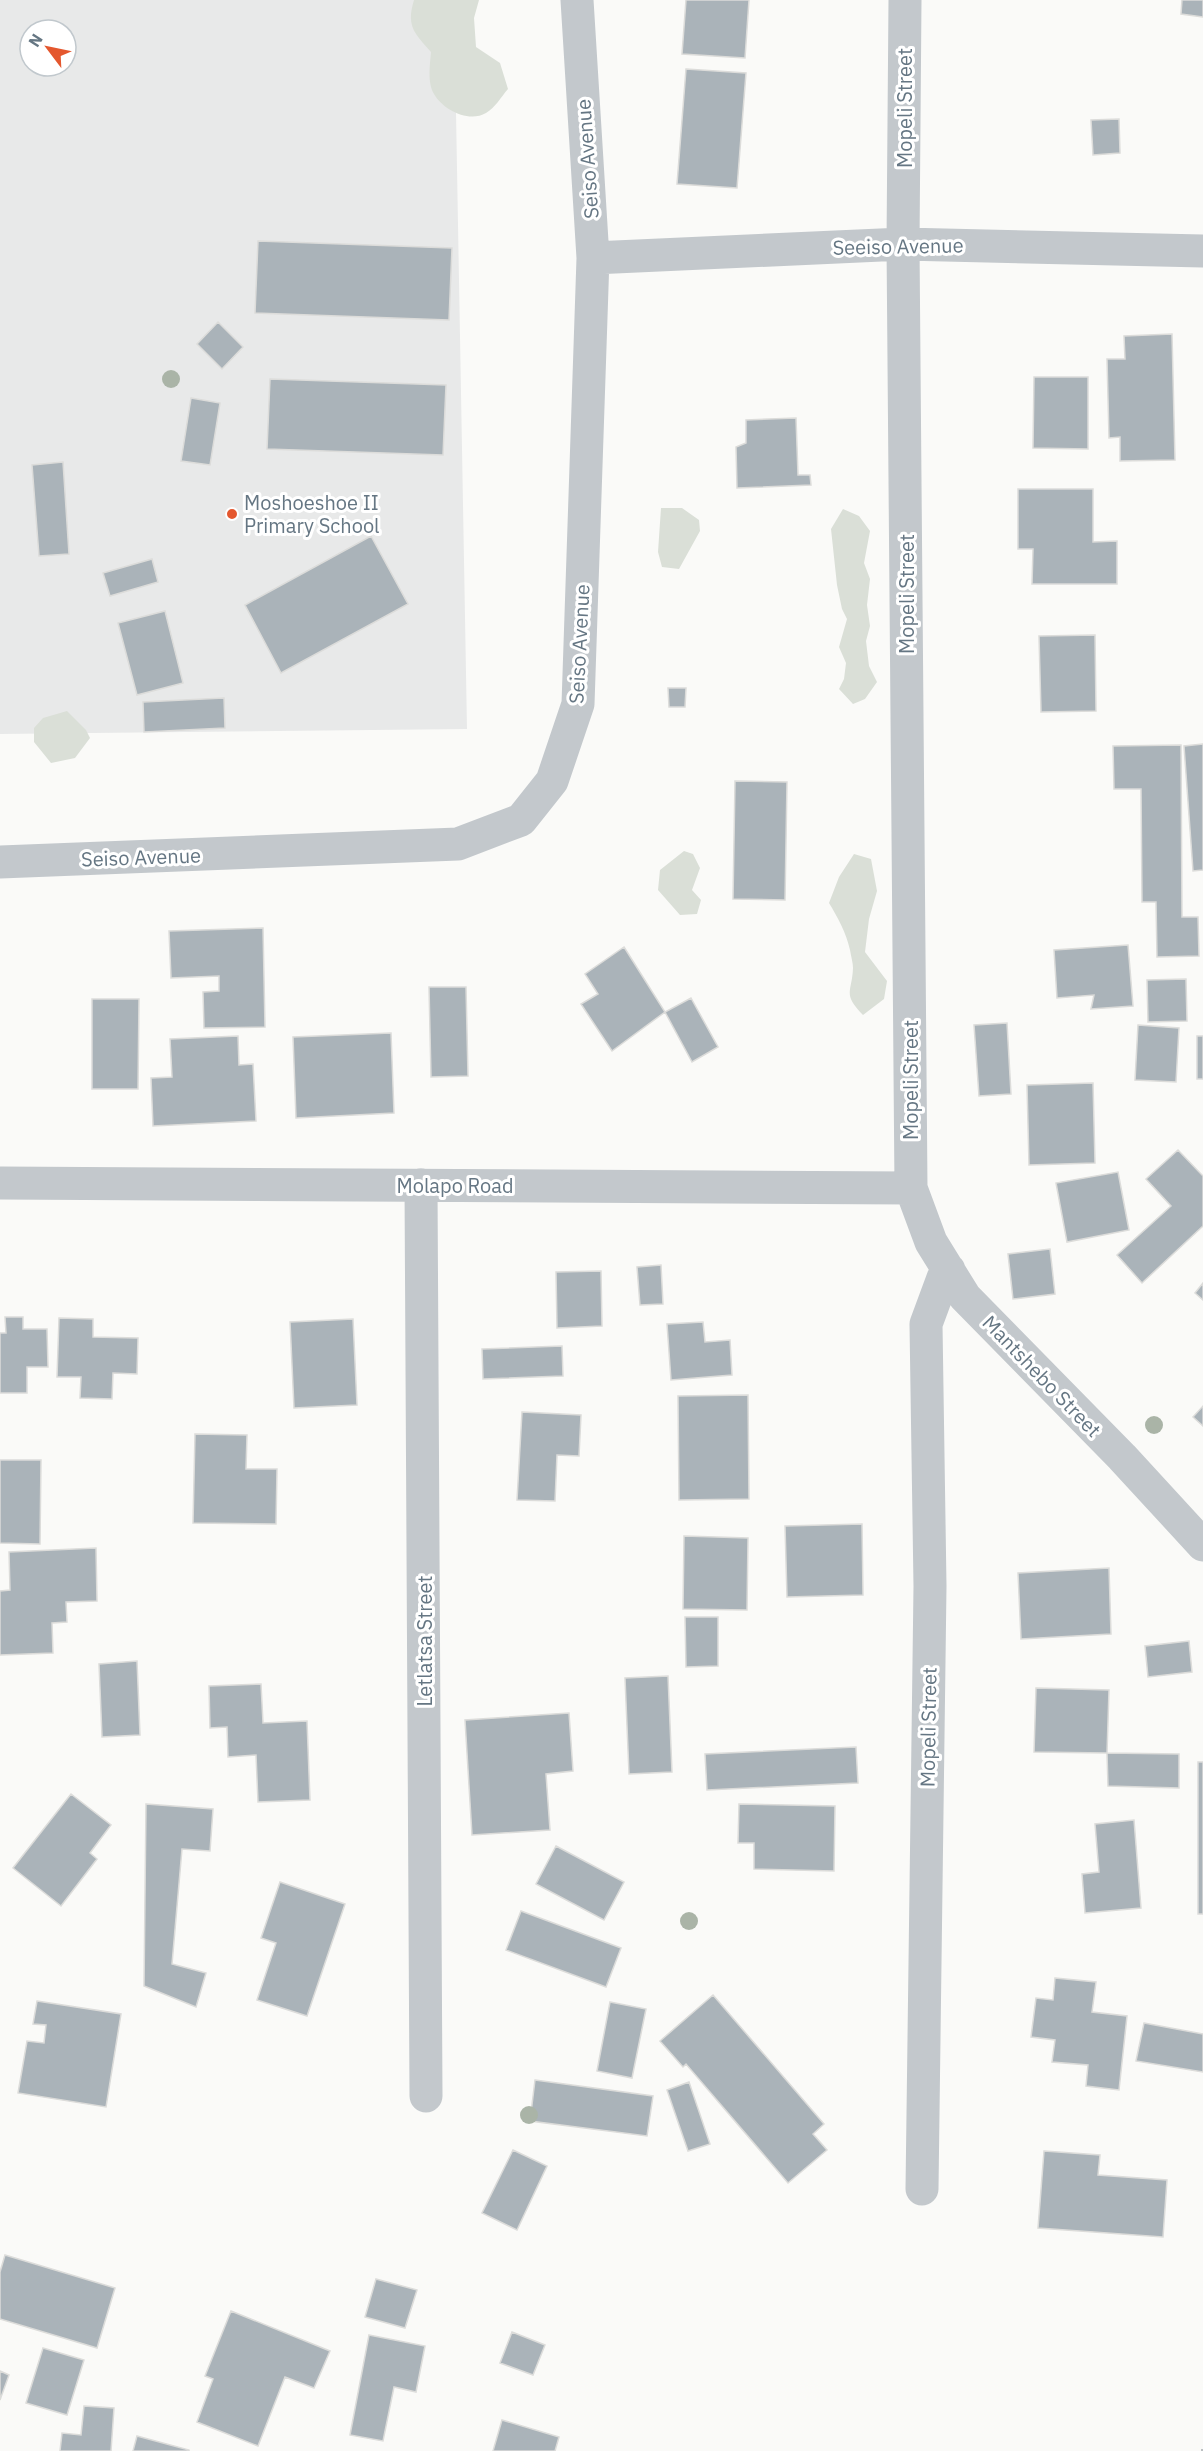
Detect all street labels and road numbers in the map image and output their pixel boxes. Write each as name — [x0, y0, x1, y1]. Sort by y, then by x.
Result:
street label: Mopeli Street — [891, 48, 918, 168]
street label: Seiso Avenue — [569, 98, 605, 220]
street label: Seeiso Avenue — [832, 231, 964, 261]
street label: Mopeli Street — [893, 534, 920, 654]
street label: Seiso Avenue — [562, 583, 596, 705]
street label: Seiso Avenue — [81, 841, 201, 873]
street label: Mopeli Street — [897, 1020, 924, 1140]
street label: Molapo Road — [396, 1172, 514, 1199]
street label: Mantshebo Street — [977, 1309, 1107, 1443]
street label: Letlatsa Street — [411, 1576, 438, 1706]
street label: Mopeli Street — [913, 1667, 943, 1787]

